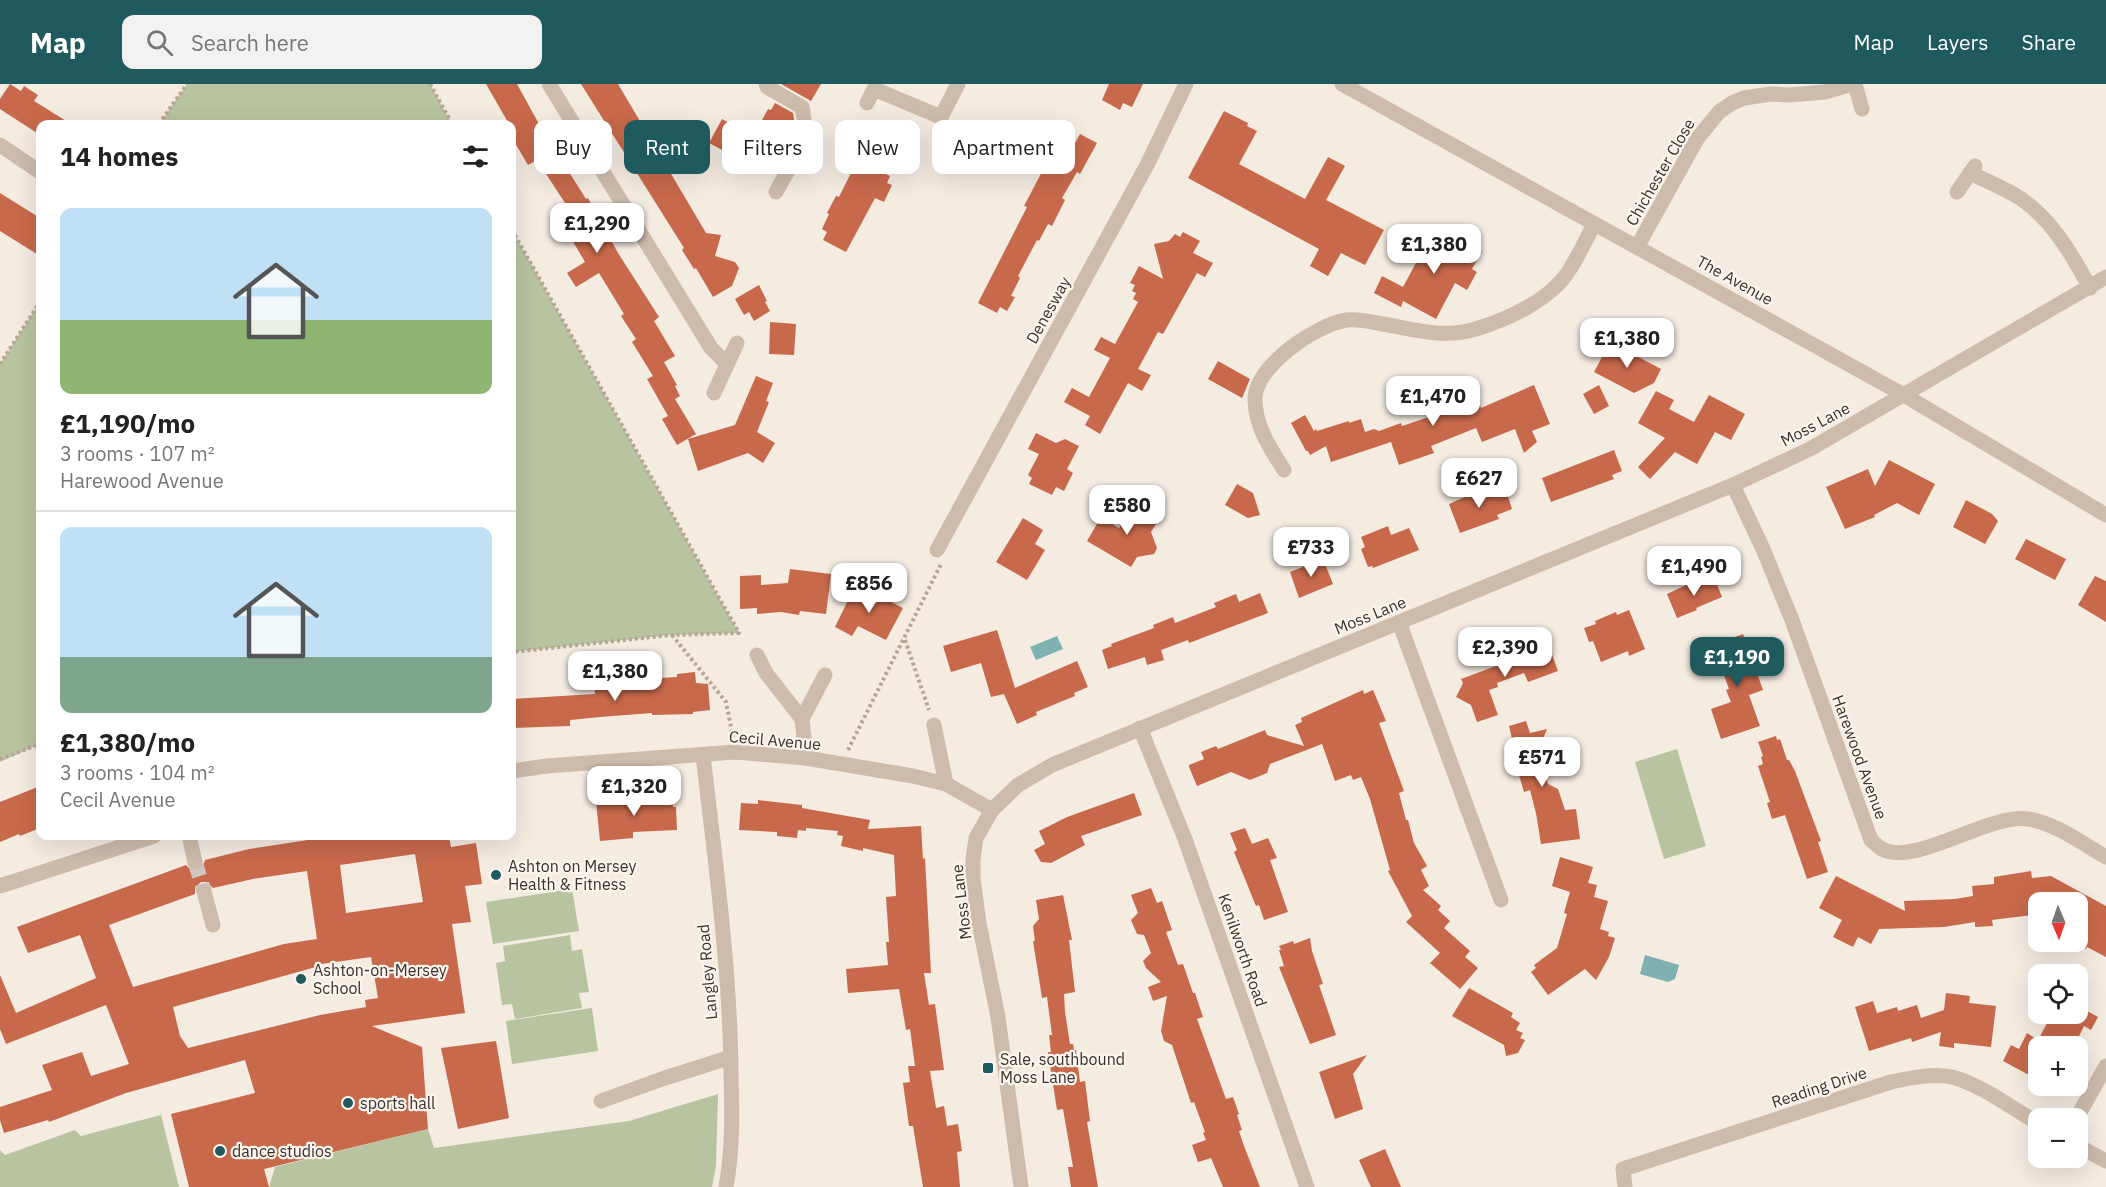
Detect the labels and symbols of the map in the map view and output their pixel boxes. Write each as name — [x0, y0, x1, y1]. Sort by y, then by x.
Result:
street label: Chichester Close — [1621, 115, 1699, 229]
pin: £1,290 — [548, 203, 646, 254]
pin: £1,380 — [1385, 224, 1483, 275]
street label: The Avenue — [1693, 251, 1777, 309]
street label: Denesway — [1021, 273, 1075, 347]
pin: £1,380 — [1578, 318, 1676, 369]
pin: £1,470 — [1384, 376, 1482, 427]
street label: Moss Lane — [1777, 397, 1853, 451]
pin: £627 — [1443, 458, 1515, 509]
pin: £580 — [1091, 485, 1163, 536]
pin: £733 — [1275, 527, 1347, 578]
pin: £1,490 — [1645, 546, 1743, 597]
pin: £856 — [833, 563, 905, 614]
street label: Moss Lane — [1331, 591, 1409, 638]
pin: £2,390 — [1456, 627, 1554, 678]
pin: £1,190 — [1688, 637, 1786, 688]
pin: £1,380 — [566, 651, 664, 702]
street label: Harewood Avenue — [1828, 692, 1892, 822]
street label: Cecil Avenue — [728, 726, 822, 754]
pin: £571 — [1506, 737, 1578, 788]
pin: £1,320 — [585, 766, 683, 817]
place label: Ashton on Mersey Health & Fitness — [508, 856, 636, 894]
street label: Moss Lane — [946, 863, 976, 941]
marker: Ashton on Mersey Health & Fitness — [489, 868, 503, 882]
street label: Kenilworth Road — [1214, 891, 1272, 1009]
north arrow — [2028, 892, 2088, 952]
street label: Langley Road — [693, 923, 721, 1021]
place label: Ashton-on-Mersey School — [313, 960, 447, 998]
marker: Ashton-on-Mersey School — [294, 972, 308, 986]
place label: Sale, southbound Moss Lane — [1000, 1049, 1125, 1087]
marker: Sale, southbound Moss Lane — [981, 1061, 995, 1075]
street label: Reading Drive — [1769, 1062, 1869, 1112]
place label: sports hall — [360, 1093, 435, 1113]
marker: sports hall — [341, 1096, 355, 1110]
place label: dance studios — [232, 1141, 332, 1161]
marker: dance studios — [213, 1144, 227, 1158]

